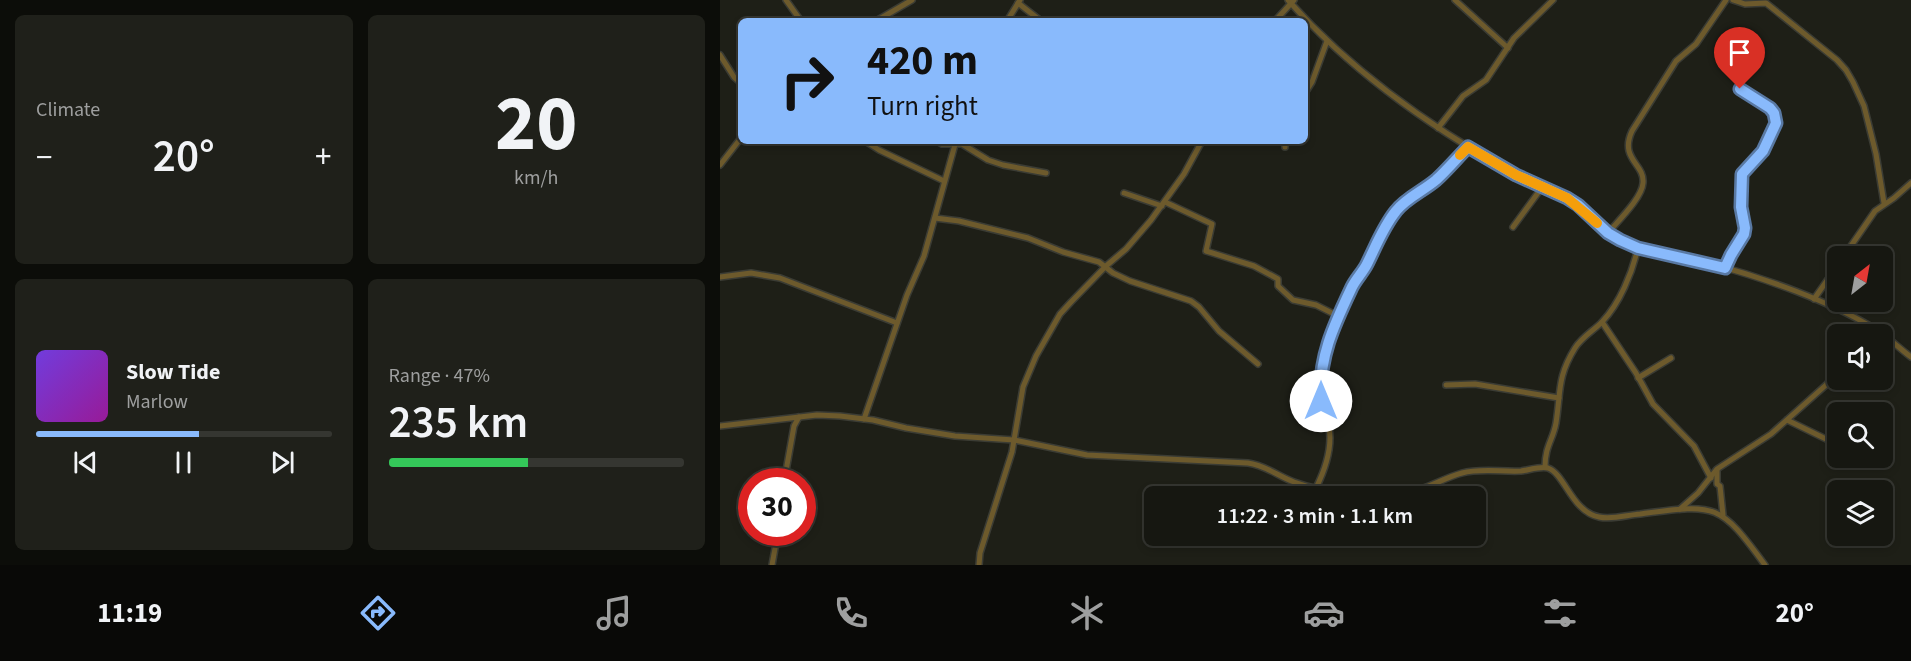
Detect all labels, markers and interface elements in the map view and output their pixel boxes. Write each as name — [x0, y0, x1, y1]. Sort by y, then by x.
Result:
pin — [1714, 27, 1765, 89]
text: 420 m — [867, 31, 978, 91]
icon: arrive — [1723, 36, 1756, 69]
icon: right — [768, 42, 846, 120]
text: 20 — [495, 69, 577, 180]
text: Turn right — [867, 87, 978, 126]
text: Climate — [36, 96, 100, 124]
text: 20° — [153, 125, 215, 189]
text: − — [36, 134, 52, 181]
text: + — [315, 134, 332, 181]
text: km/h — [514, 164, 558, 192]
north arrow — [1827, 246, 1893, 312]
map controls — [1827, 246, 1893, 546]
button: sound — [1827, 324, 1893, 390]
text: Slow Tide — [126, 356, 220, 388]
text: Range · 47% — [389, 362, 490, 390]
position arrow — [1289, 369, 1353, 433]
text: Marlow — [126, 388, 188, 416]
text: 235 km — [389, 391, 528, 455]
button: search — [1827, 402, 1893, 468]
icon: previous — [69, 446, 102, 479]
icon: pause — [167, 446, 200, 479]
icon: next — [266, 446, 299, 479]
speed limit sign: 30 — [738, 468, 816, 546]
button: layers — [1827, 480, 1893, 546]
text: 11:22 · 3 min · 1.1 km — [1217, 500, 1413, 532]
icon: directions — [357, 592, 399, 634]
icon: music — [593, 592, 635, 634]
icon: phone — [830, 592, 872, 634]
icon: climate — [1066, 592, 1108, 634]
icon: car — [1303, 592, 1345, 634]
icon: filters — [1539, 592, 1581, 634]
text: 11:19 — [97, 594, 162, 633]
text: 20° — [1775, 594, 1814, 633]

